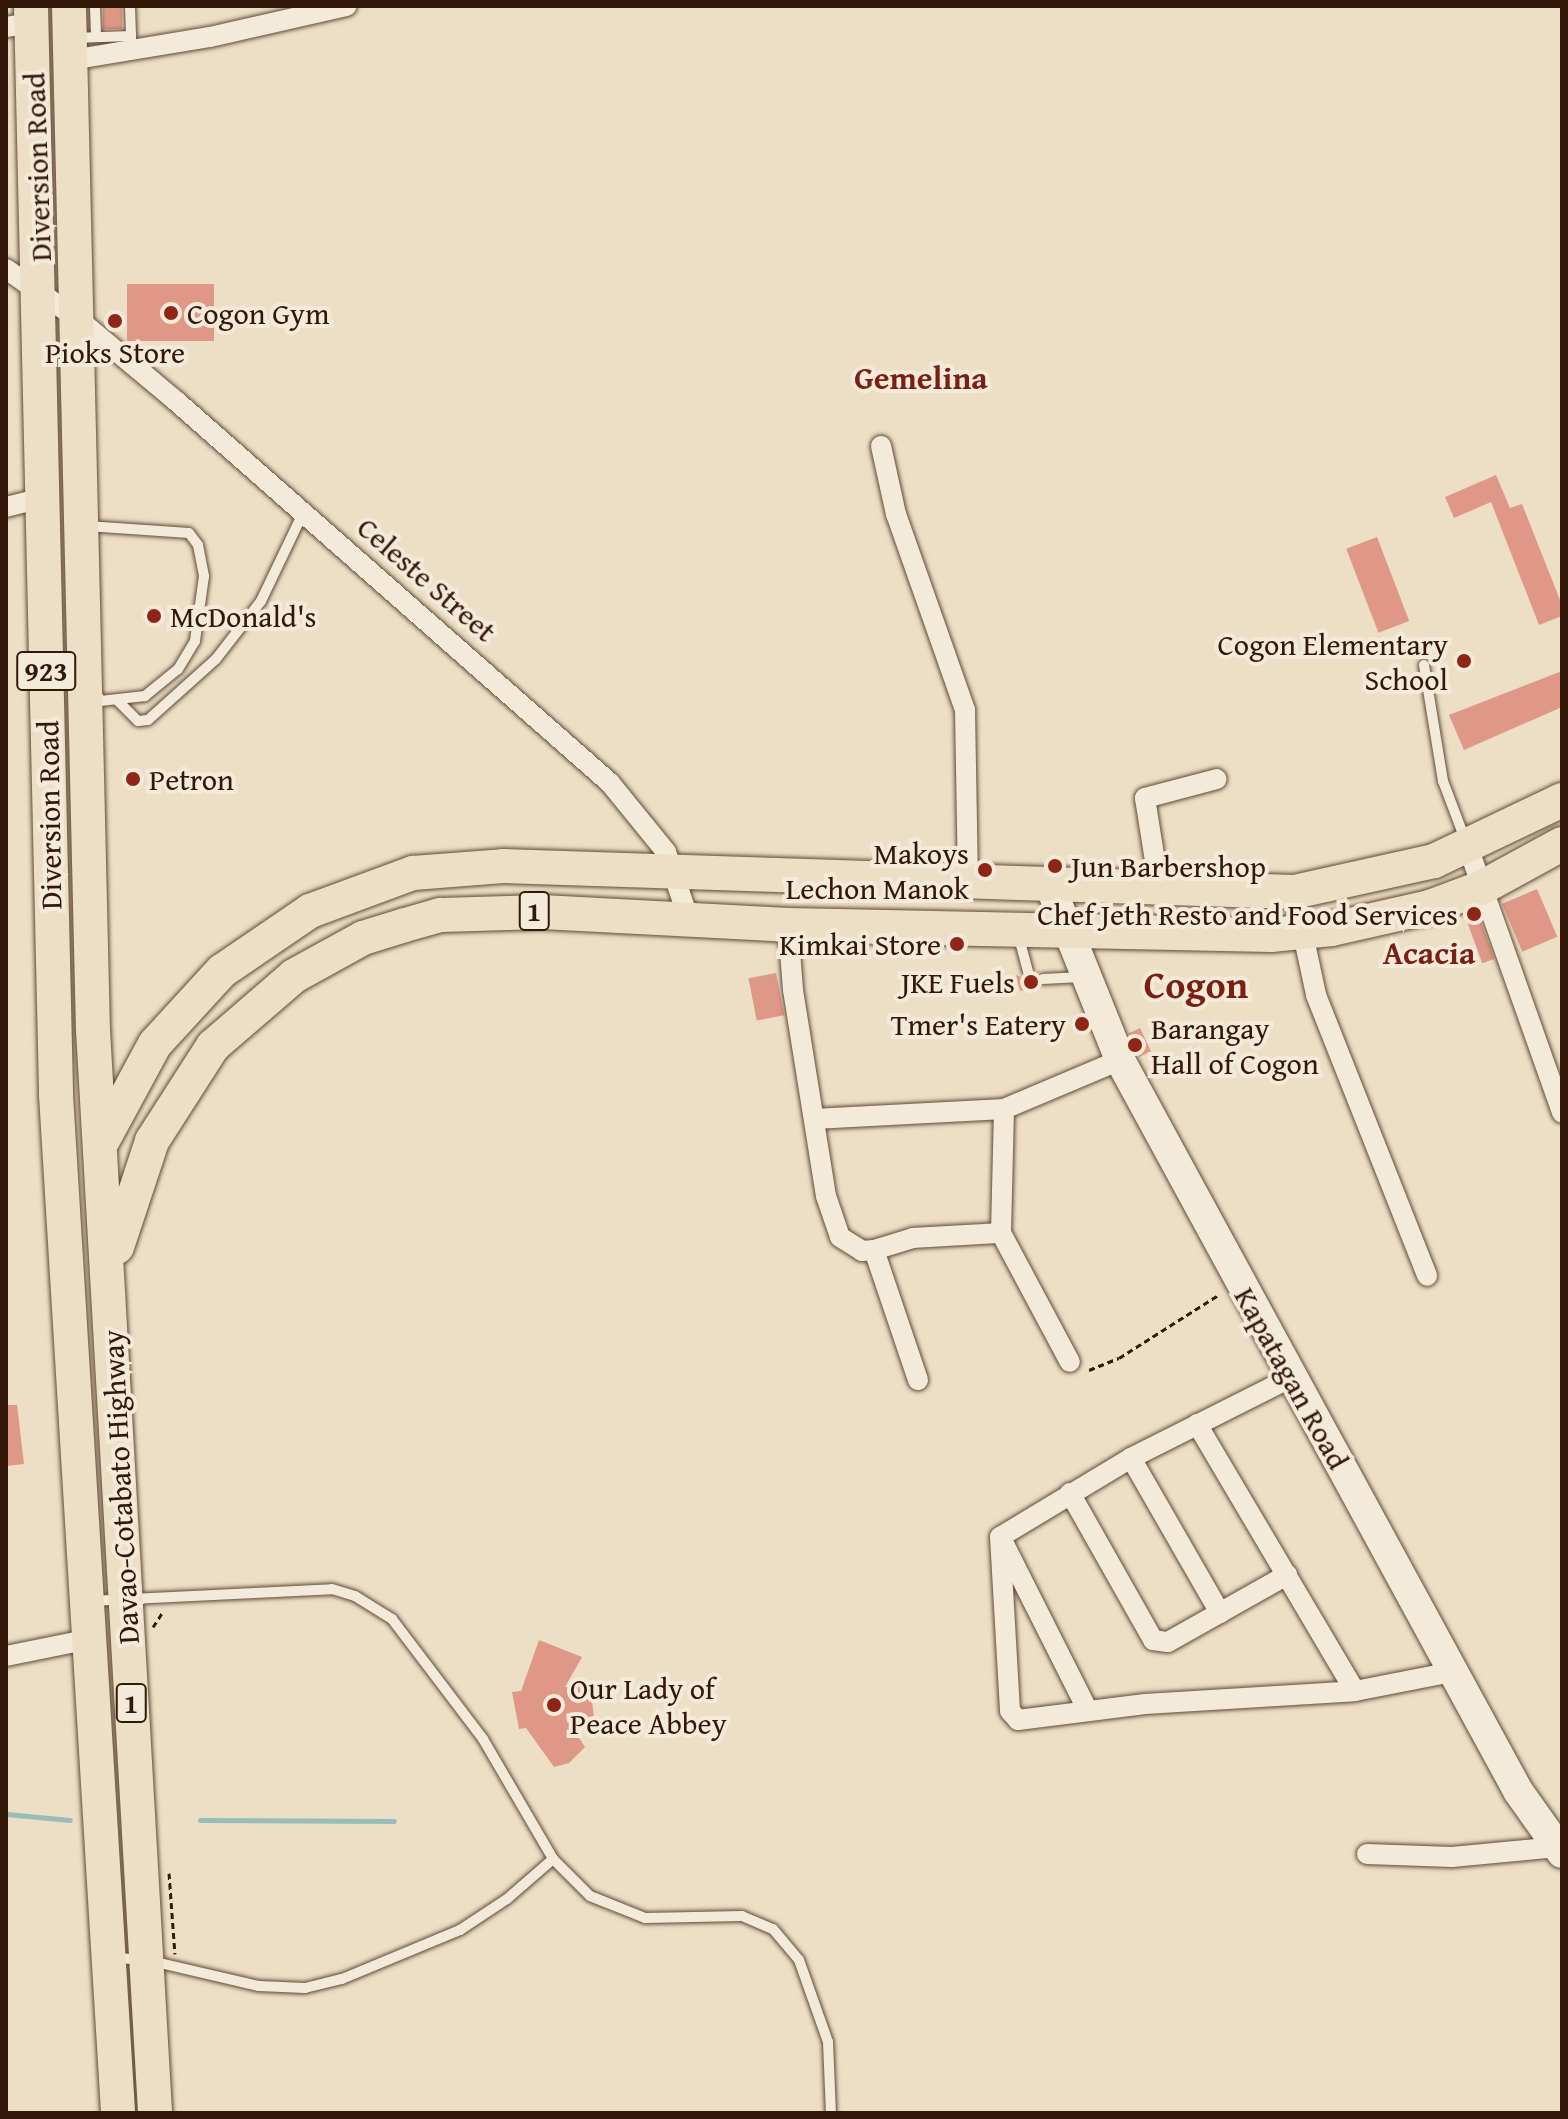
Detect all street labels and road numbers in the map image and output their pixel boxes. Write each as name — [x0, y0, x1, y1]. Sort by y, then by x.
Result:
street label: Diversion Road — [16, 72, 58, 262]
street label: Celeste Street — [350, 509, 504, 649]
road number: 923 — [16, 647, 76, 695]
street label: Diversion Road — [29, 720, 69, 910]
road number: 1 — [518, 887, 550, 935]
street label: Kapatagan Road — [1227, 1281, 1357, 1475]
street label: Davao-Cotabato Highway — [94, 1329, 146, 1645]
road number: 1 — [115, 1679, 147, 1727]

